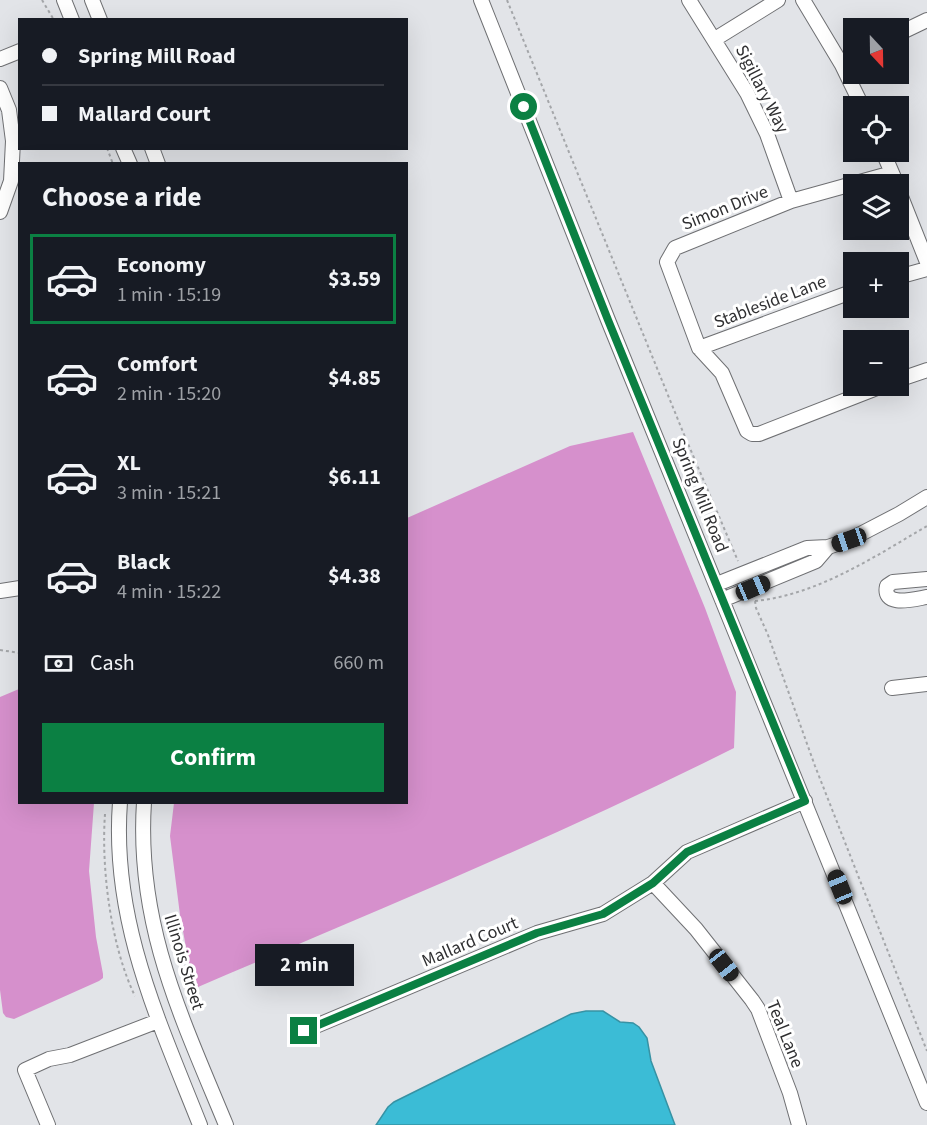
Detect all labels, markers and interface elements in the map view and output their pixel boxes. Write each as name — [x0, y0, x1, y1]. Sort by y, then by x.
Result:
north arrow — [843, 18, 909, 84]
map controls — [843, 18, 909, 396]
text: Spring Mill Road — [78, 40, 236, 72]
street label: Sigillary Way — [729, 41, 795, 138]
route start — [510, 93, 537, 120]
button: locate — [843, 96, 909, 162]
text: Mallard Court — [78, 98, 211, 130]
button: layers — [843, 174, 909, 240]
text: Choose a ride — [42, 178, 202, 217]
street label: Simon Drive — [678, 179, 772, 237]
text: Economy — [117, 249, 206, 281]
icon: car — [45, 252, 99, 306]
button: + — [843, 252, 909, 318]
text: $3.59 — [328, 263, 381, 295]
street label: Stableside Lane — [710, 269, 830, 335]
text: 1 min · 15:19 — [117, 281, 221, 309]
button: − — [843, 330, 909, 396]
text: Comfort — [117, 348, 198, 380]
icon: car — [45, 351, 99, 405]
text: $4.85 — [328, 362, 381, 394]
text: 2 min · 15:20 — [117, 380, 221, 408]
street label: Spring Mill Road — [666, 434, 734, 556]
text: XL — [117, 447, 141, 479]
icon: car — [45, 450, 99, 504]
text: $6.11 — [328, 461, 381, 493]
text: 3 min · 15:21 — [117, 479, 221, 507]
car — [829, 526, 869, 554]
text: Black — [117, 546, 171, 578]
icon: car — [45, 549, 99, 603]
text: $4.38 — [328, 560, 381, 592]
car — [733, 573, 773, 603]
text: 4 min · 15:22 — [117, 578, 221, 606]
icon: cash — [42, 647, 75, 680]
text: Cash — [90, 647, 135, 679]
text: 660 m — [334, 649, 384, 677]
button: Confirm — [42, 723, 384, 792]
car — [825, 867, 855, 907]
street label: Illinois Street — [158, 911, 210, 1013]
street label: Mallard Court — [418, 911, 522, 973]
callout: 2 min — [254, 944, 354, 986]
car — [706, 945, 742, 985]
text: 2 min — [280, 951, 329, 979]
street label: Teal Lane — [760, 996, 810, 1072]
route end — [290, 1017, 317, 1044]

